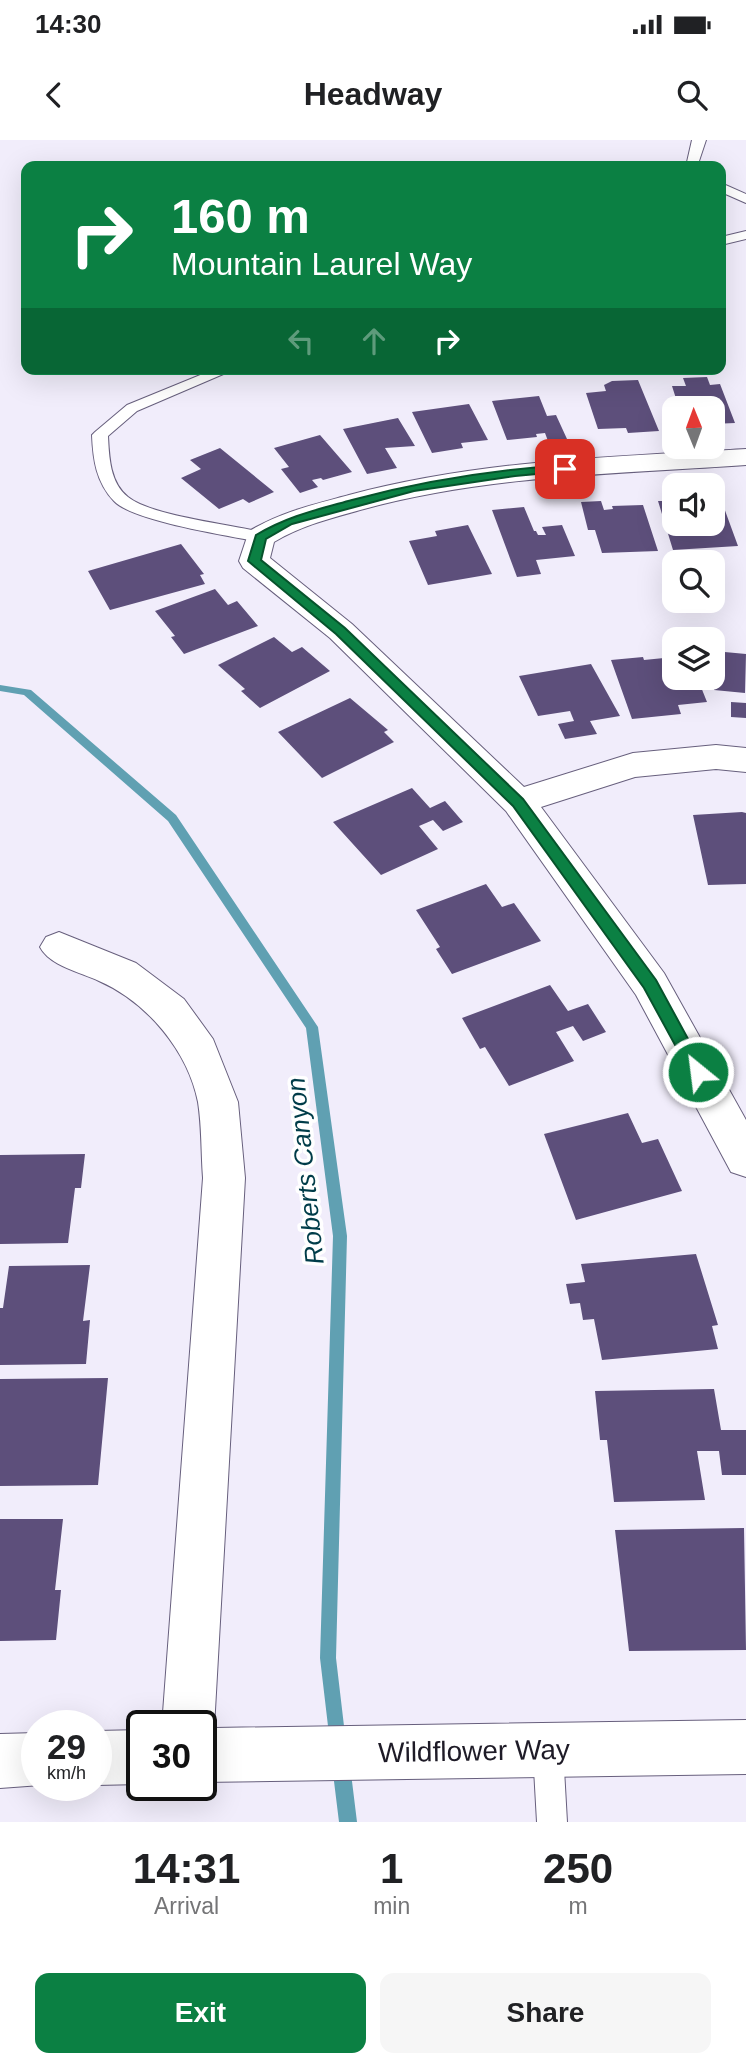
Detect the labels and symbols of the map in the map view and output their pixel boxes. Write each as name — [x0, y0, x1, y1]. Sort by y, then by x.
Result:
north arrow — [662, 396, 724, 458]
pin — [535, 439, 595, 499]
position arrow — [661, 1035, 735, 1109]
water label: Roberts Canyon — [280, 1076, 330, 1266]
speed limit sign: 30 — [126, 1710, 217, 1801]
street label: Wildflower Way — [378, 1734, 570, 1768]

